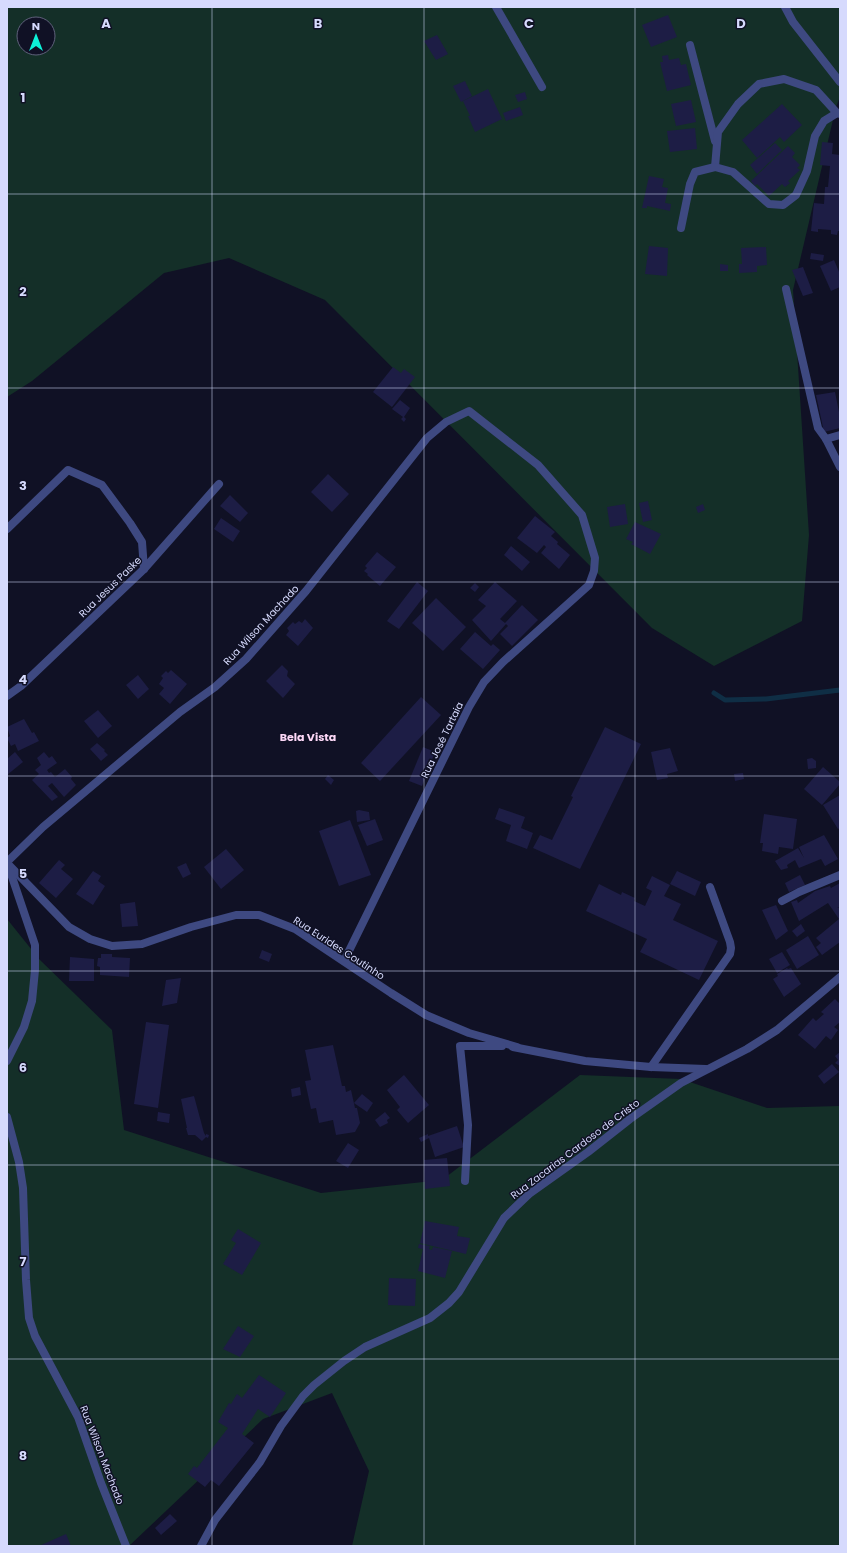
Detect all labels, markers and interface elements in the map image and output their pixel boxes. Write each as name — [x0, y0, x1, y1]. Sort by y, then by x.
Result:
text: A — [101, 14, 111, 33]
text: B — [314, 14, 323, 33]
text: C — [524, 14, 534, 33]
text: D — [736, 14, 746, 33]
north arrow — [16, 16, 56, 56]
text: N — [32, 18, 40, 34]
text: 1 — [21, 88, 25, 107]
text: 2 — [19, 282, 27, 301]
text: 3 — [19, 476, 27, 495]
street label: Rua Jesus Paske — [75, 553, 145, 621]
street label: Rua Wilson Machado — [220, 581, 302, 669]
text: 4 — [19, 670, 28, 689]
street label: Rua José Tartaia — [417, 699, 467, 781]
district label: Bela Vista — [280, 729, 336, 745]
text: 5 — [19, 864, 27, 883]
street label: Rua Eurides Coutinho — [290, 913, 388, 983]
text: 6 — [19, 1058, 27, 1077]
street label: Rua Zacarias Cardoso de Cristo — [507, 1095, 643, 1203]
text: 7 — [20, 1252, 27, 1271]
street label: Rua Wilson Machado — [76, 1403, 128, 1507]
text: 8 — [19, 1446, 27, 1465]

